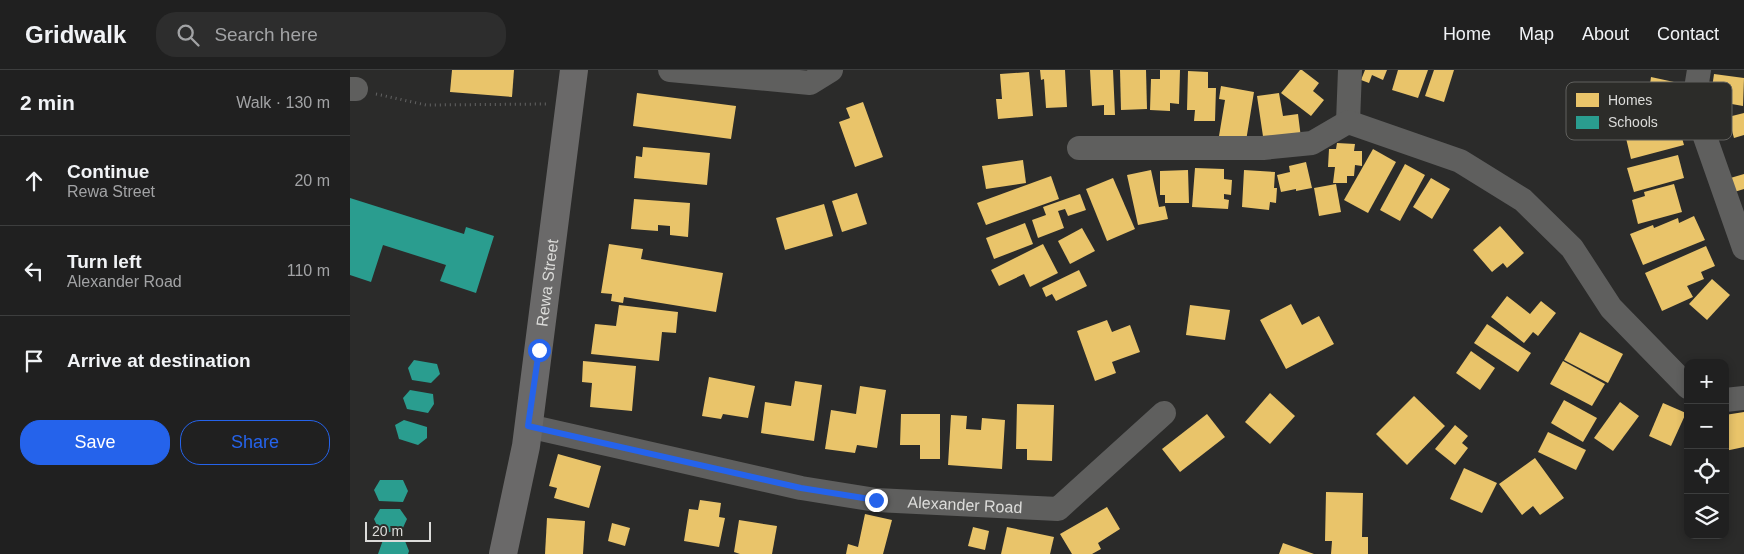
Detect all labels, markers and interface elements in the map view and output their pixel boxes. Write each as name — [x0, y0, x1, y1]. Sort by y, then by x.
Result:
search box — [156, 12, 506, 57]
text: Gridwalk — [25, 21, 126, 48]
icon: search — [174, 21, 202, 49]
text: Search here — [214, 24, 318, 45]
text: Home — [1443, 24, 1491, 44]
text: Map — [1519, 24, 1554, 44]
text: About — [1582, 24, 1629, 44]
text: Contact — [1657, 24, 1719, 44]
legend — [1566, 82, 1732, 140]
text: 2 min — [20, 91, 75, 114]
text: Homes — [1608, 92, 1652, 108]
text: Walk · 130 m — [236, 94, 330, 111]
text: Schools — [1608, 114, 1658, 130]
text: Continue — [67, 161, 149, 182]
icon: ahead — [20, 167, 48, 195]
text: 20 m — [294, 172, 330, 189]
text: Rewa Street — [67, 183, 155, 200]
street label: Rewa Street — [533, 237, 561, 328]
text: Turn left — [67, 251, 142, 272]
icon: left — [20, 257, 48, 285]
text: 110 m — [287, 262, 330, 279]
text: Alexander Road — [67, 273, 182, 290]
route start — [528, 339, 551, 362]
icon: arrive — [20, 347, 48, 375]
text: Arrive at destination — [67, 350, 251, 371]
map controls — [1684, 359, 1729, 539]
button: + — [1684, 359, 1729, 404]
button: − — [1684, 404, 1729, 449]
button: Save — [20, 420, 170, 465]
button: Share — [180, 420, 330, 465]
button: locate — [1684, 449, 1729, 494]
route end — [865, 489, 888, 512]
street label: Alexander Road — [907, 493, 1023, 516]
button: layers — [1684, 494, 1729, 539]
scale bar — [365, 519, 431, 542]
text: 20 m — [372, 523, 403, 539]

